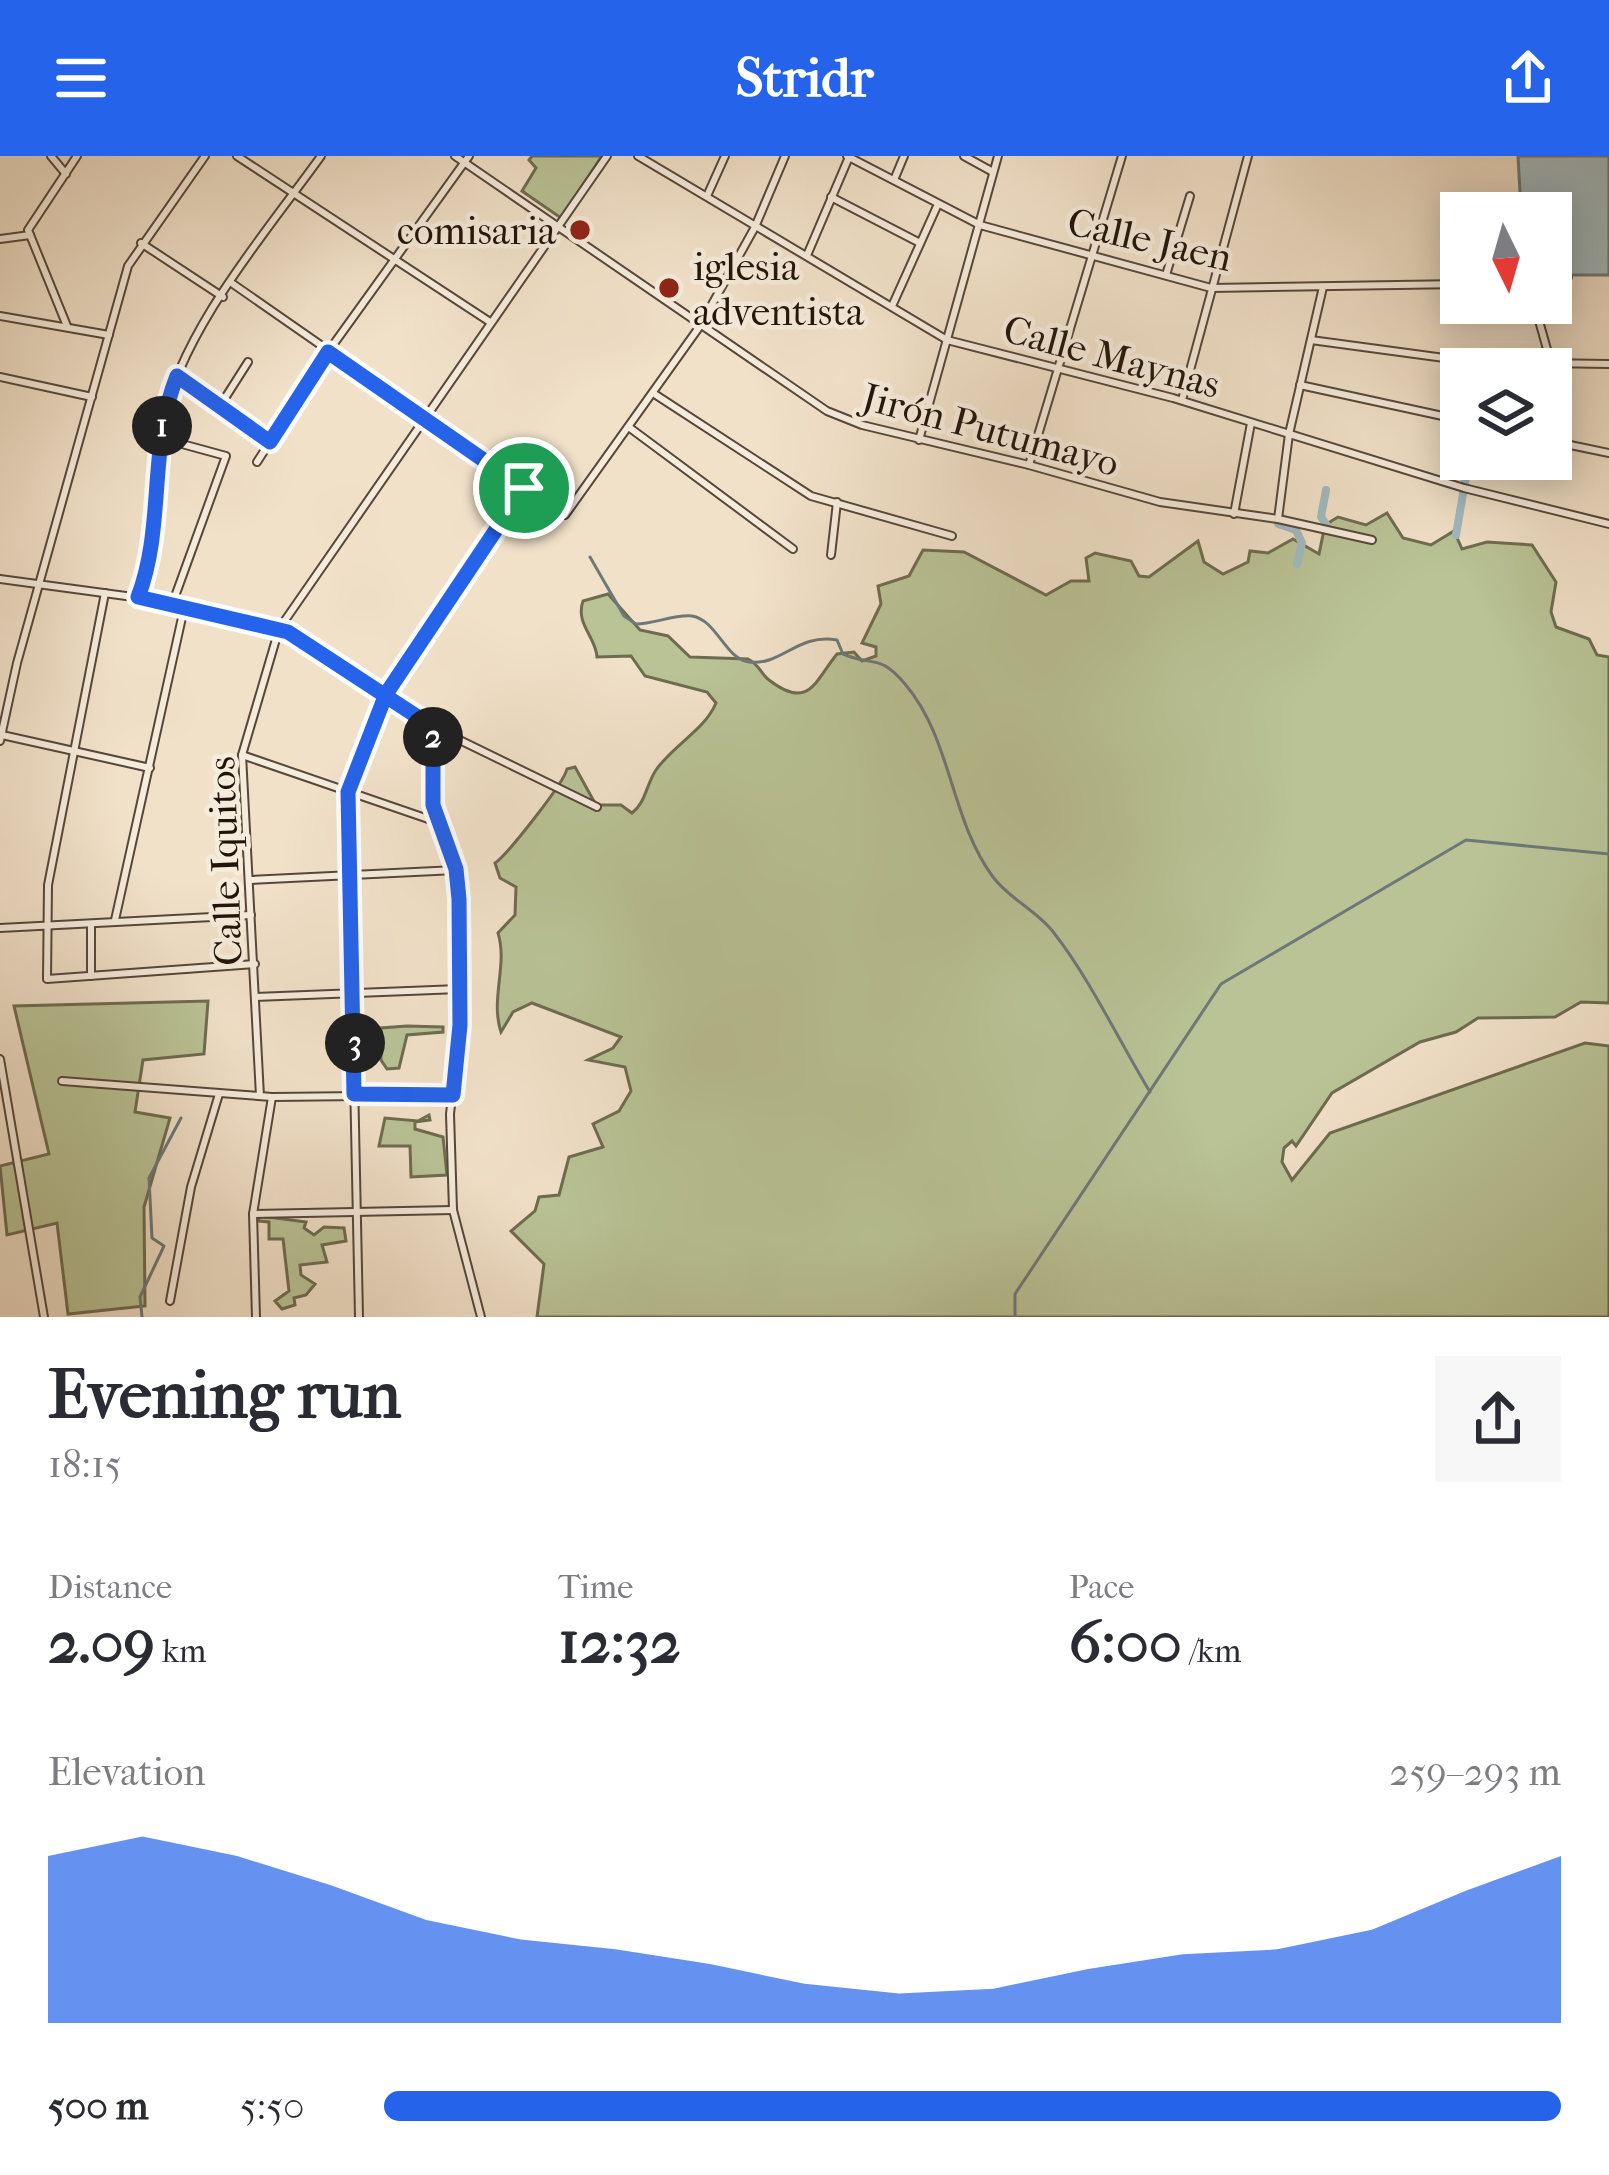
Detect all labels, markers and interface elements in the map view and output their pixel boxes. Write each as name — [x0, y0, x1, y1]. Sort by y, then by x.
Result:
icon: menu — [48, 45, 114, 111]
icon: share — [1495, 45, 1561, 111]
text: Stridr — [735, 47, 874, 110]
north arrow — [1440, 192, 1572, 324]
map controls — [1440, 192, 1572, 480]
street label: Calle Jaen — [1063, 199, 1237, 281]
place label: comisaria — [397, 208, 557, 254]
marker: comisaria — [567, 217, 593, 243]
place label: iglesia adventista — [693, 244, 865, 335]
marker: iglesia adventista — [656, 275, 682, 301]
street label: Calle Maynas — [999, 306, 1225, 408]
button: layers — [1440, 348, 1572, 480]
street label: Jirón Putumayo — [855, 373, 1124, 486]
pin: 1 — [132, 396, 192, 456]
text: 1 — [156, 406, 168, 445]
pin — [473, 437, 575, 539]
icon: arrive — [491, 455, 557, 521]
pin: 2 — [403, 707, 463, 767]
text: 2 — [425, 717, 441, 756]
street label: Calle Iquitos — [198, 755, 252, 967]
pin: 3 — [325, 1013, 385, 1073]
text: 3 — [348, 1023, 362, 1062]
button: share — [1435, 1356, 1561, 1482]
text: Evening run — [48, 1357, 401, 1434]
text: 18:15 — [48, 1441, 122, 1487]
text: Distance — [48, 1568, 172, 1607]
text: Time — [558, 1568, 633, 1607]
text: Pace — [1069, 1568, 1134, 1607]
text: 2.09 — [48, 1607, 155, 1678]
text: 12:32 — [558, 1607, 681, 1678]
text: 6:00 — [1069, 1607, 1182, 1678]
text: km — [155, 1632, 206, 1671]
text: /km — [1182, 1632, 1241, 1671]
text: Elevation — [48, 1749, 206, 1795]
text: 259–293 m — [1389, 1749, 1561, 1795]
text: 500 m — [48, 2083, 149, 2129]
text: 5:50 — [240, 2083, 305, 2129]

